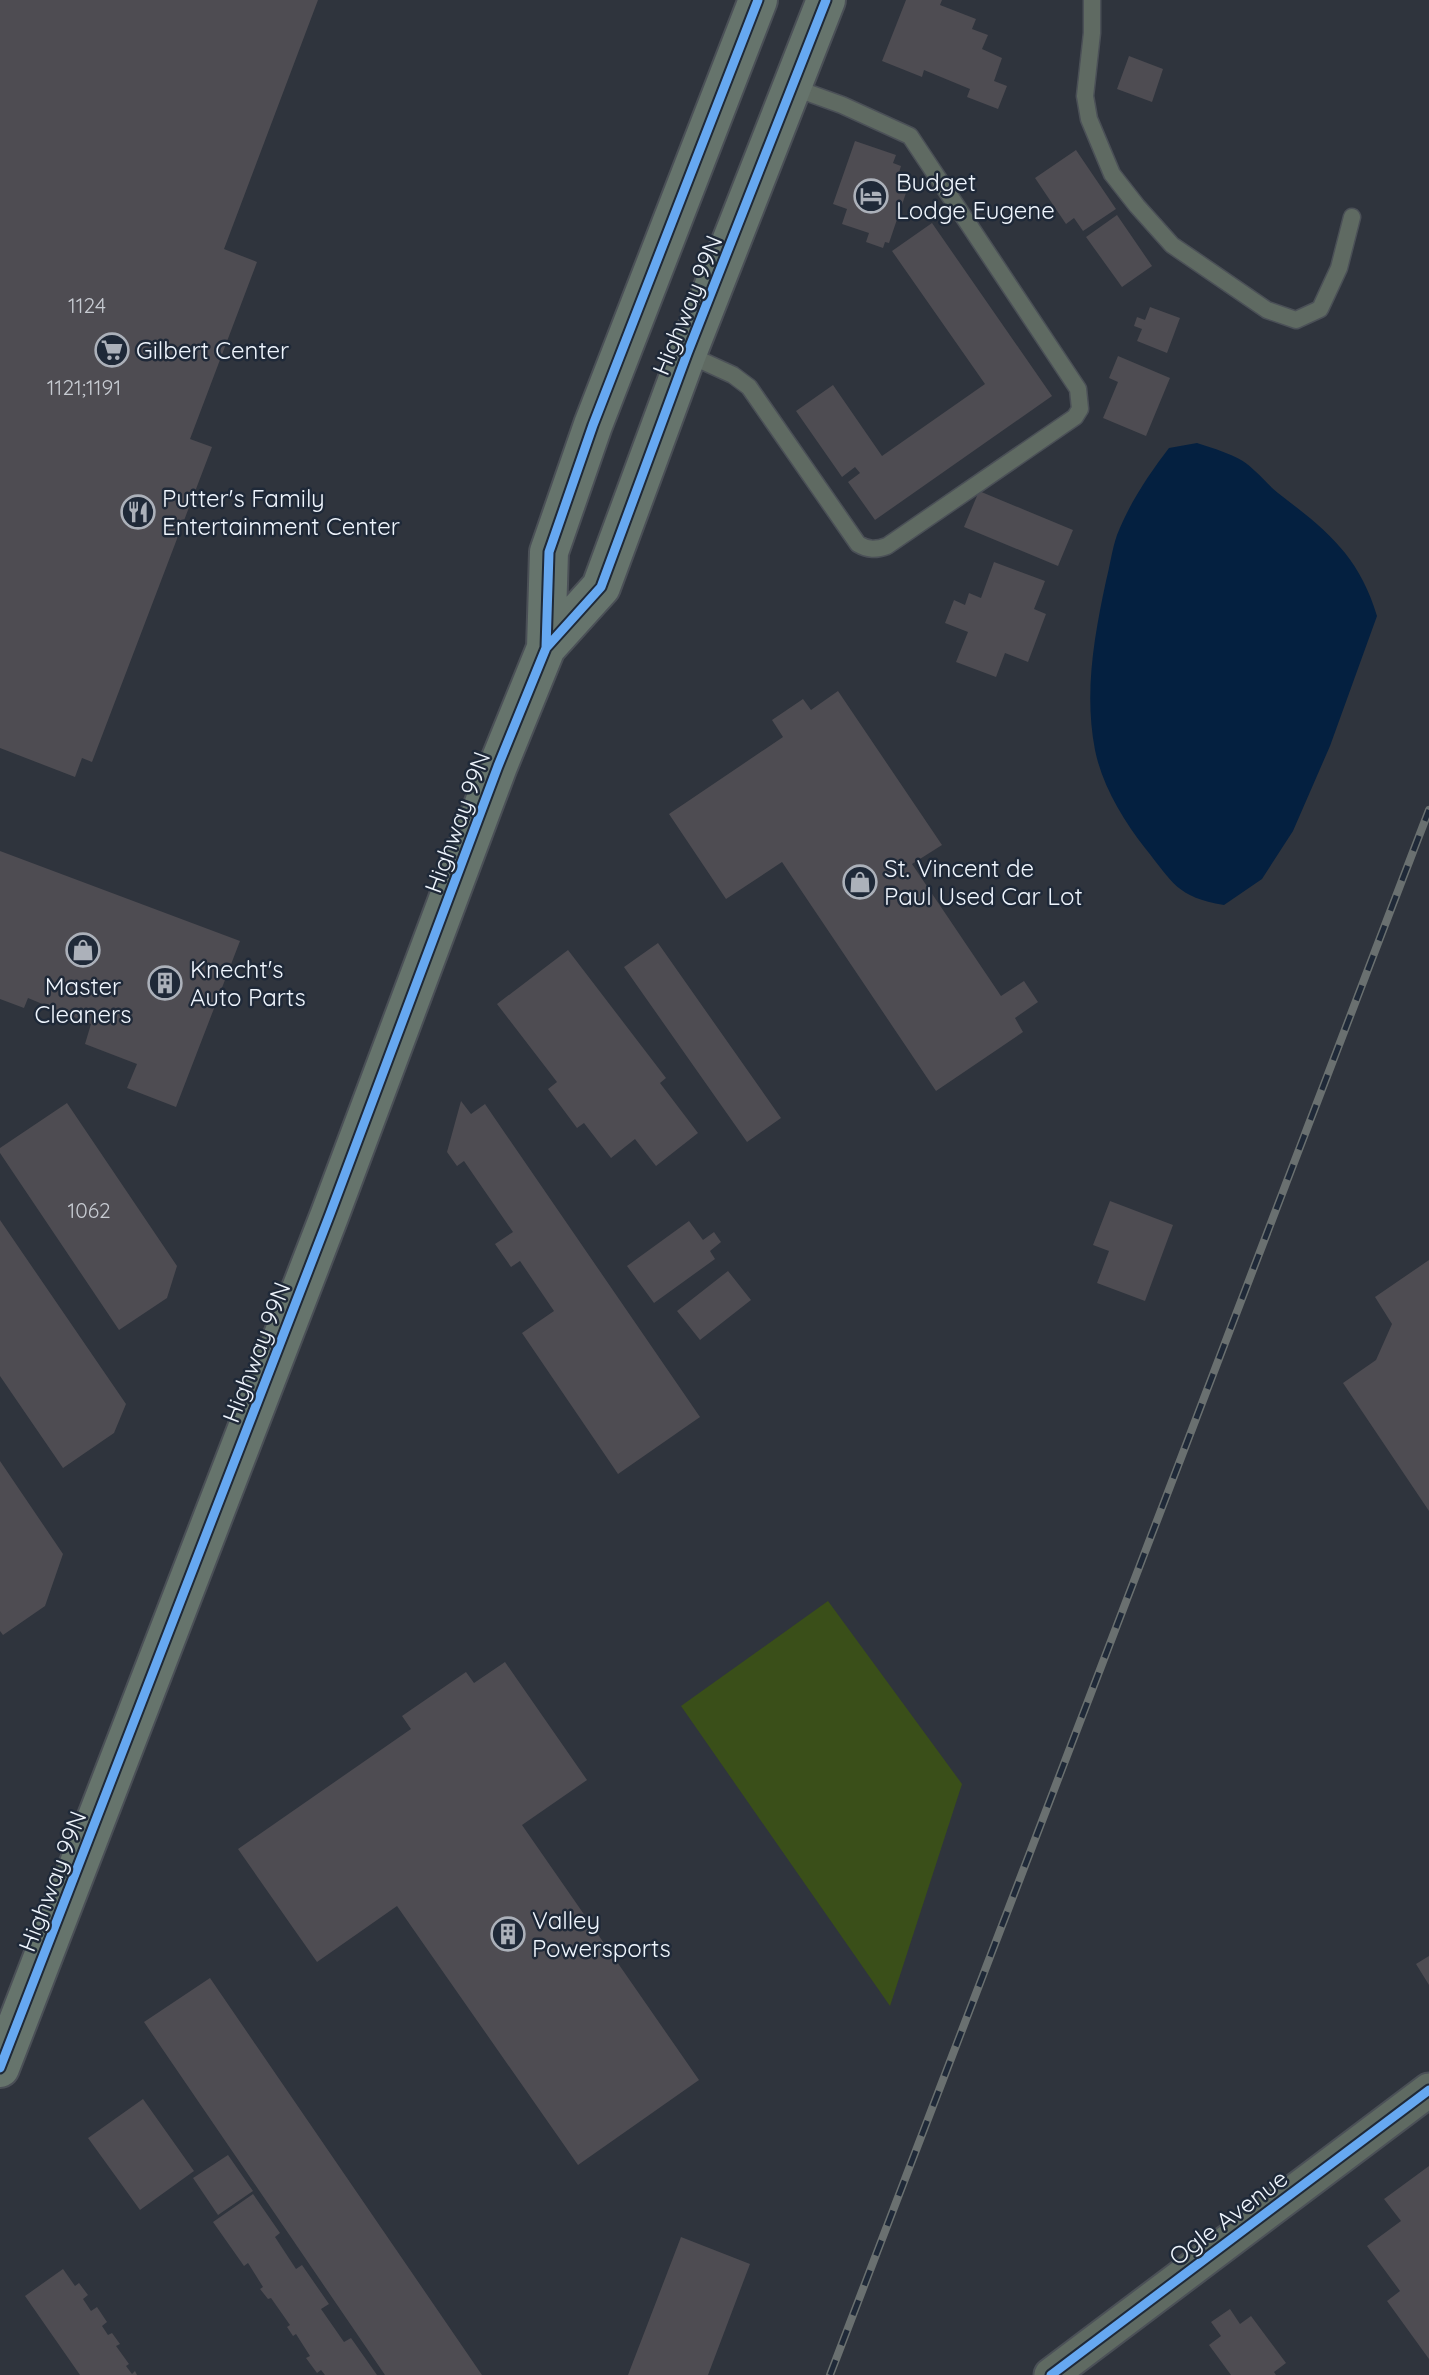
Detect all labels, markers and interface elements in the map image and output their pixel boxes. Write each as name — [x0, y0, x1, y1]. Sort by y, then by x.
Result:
place label: Budget Lodge Eugene — [896, 167, 1055, 225]
hotel icon: Budget Lodge Eugene — [852, 177, 890, 215]
street label: Highway 99N — [645, 231, 729, 379]
house number: 1124 — [68, 292, 106, 318]
supermarket icon: Gilbert Center — [93, 331, 131, 369]
place label: Gilbert Center — [136, 335, 289, 365]
house number: 1121;1191 — [47, 374, 121, 400]
place label: Putter's Family Entertainment Center — [162, 483, 400, 541]
restaurant icon: Putter's Family Entertainment Center — [119, 493, 157, 531]
street label: Highway 99N — [418, 747, 496, 897]
place label: St. Vincent de Paul Used Car Lot — [884, 853, 1083, 911]
shop icon: St. Vincent de Paul Used Car Lot — [841, 863, 879, 901]
shop icon: Master Cleaners — [64, 931, 102, 969]
place label: Knecht's Auto Parts — [190, 954, 306, 1012]
building icon: Knecht's Auto Parts — [146, 964, 184, 1002]
place label: Master Cleaners — [34, 971, 132, 1029]
house number: 1062 — [67, 1197, 111, 1223]
street label: Highway 99N — [215, 1277, 297, 1427]
street label: Highway 99N — [11, 1806, 93, 1956]
place label: Valley Powersports — [532, 1905, 671, 1963]
building icon: Valley Powersports — [489, 1915, 527, 1953]
street label: Ogle Avenue — [1163, 2163, 1293, 2271]

